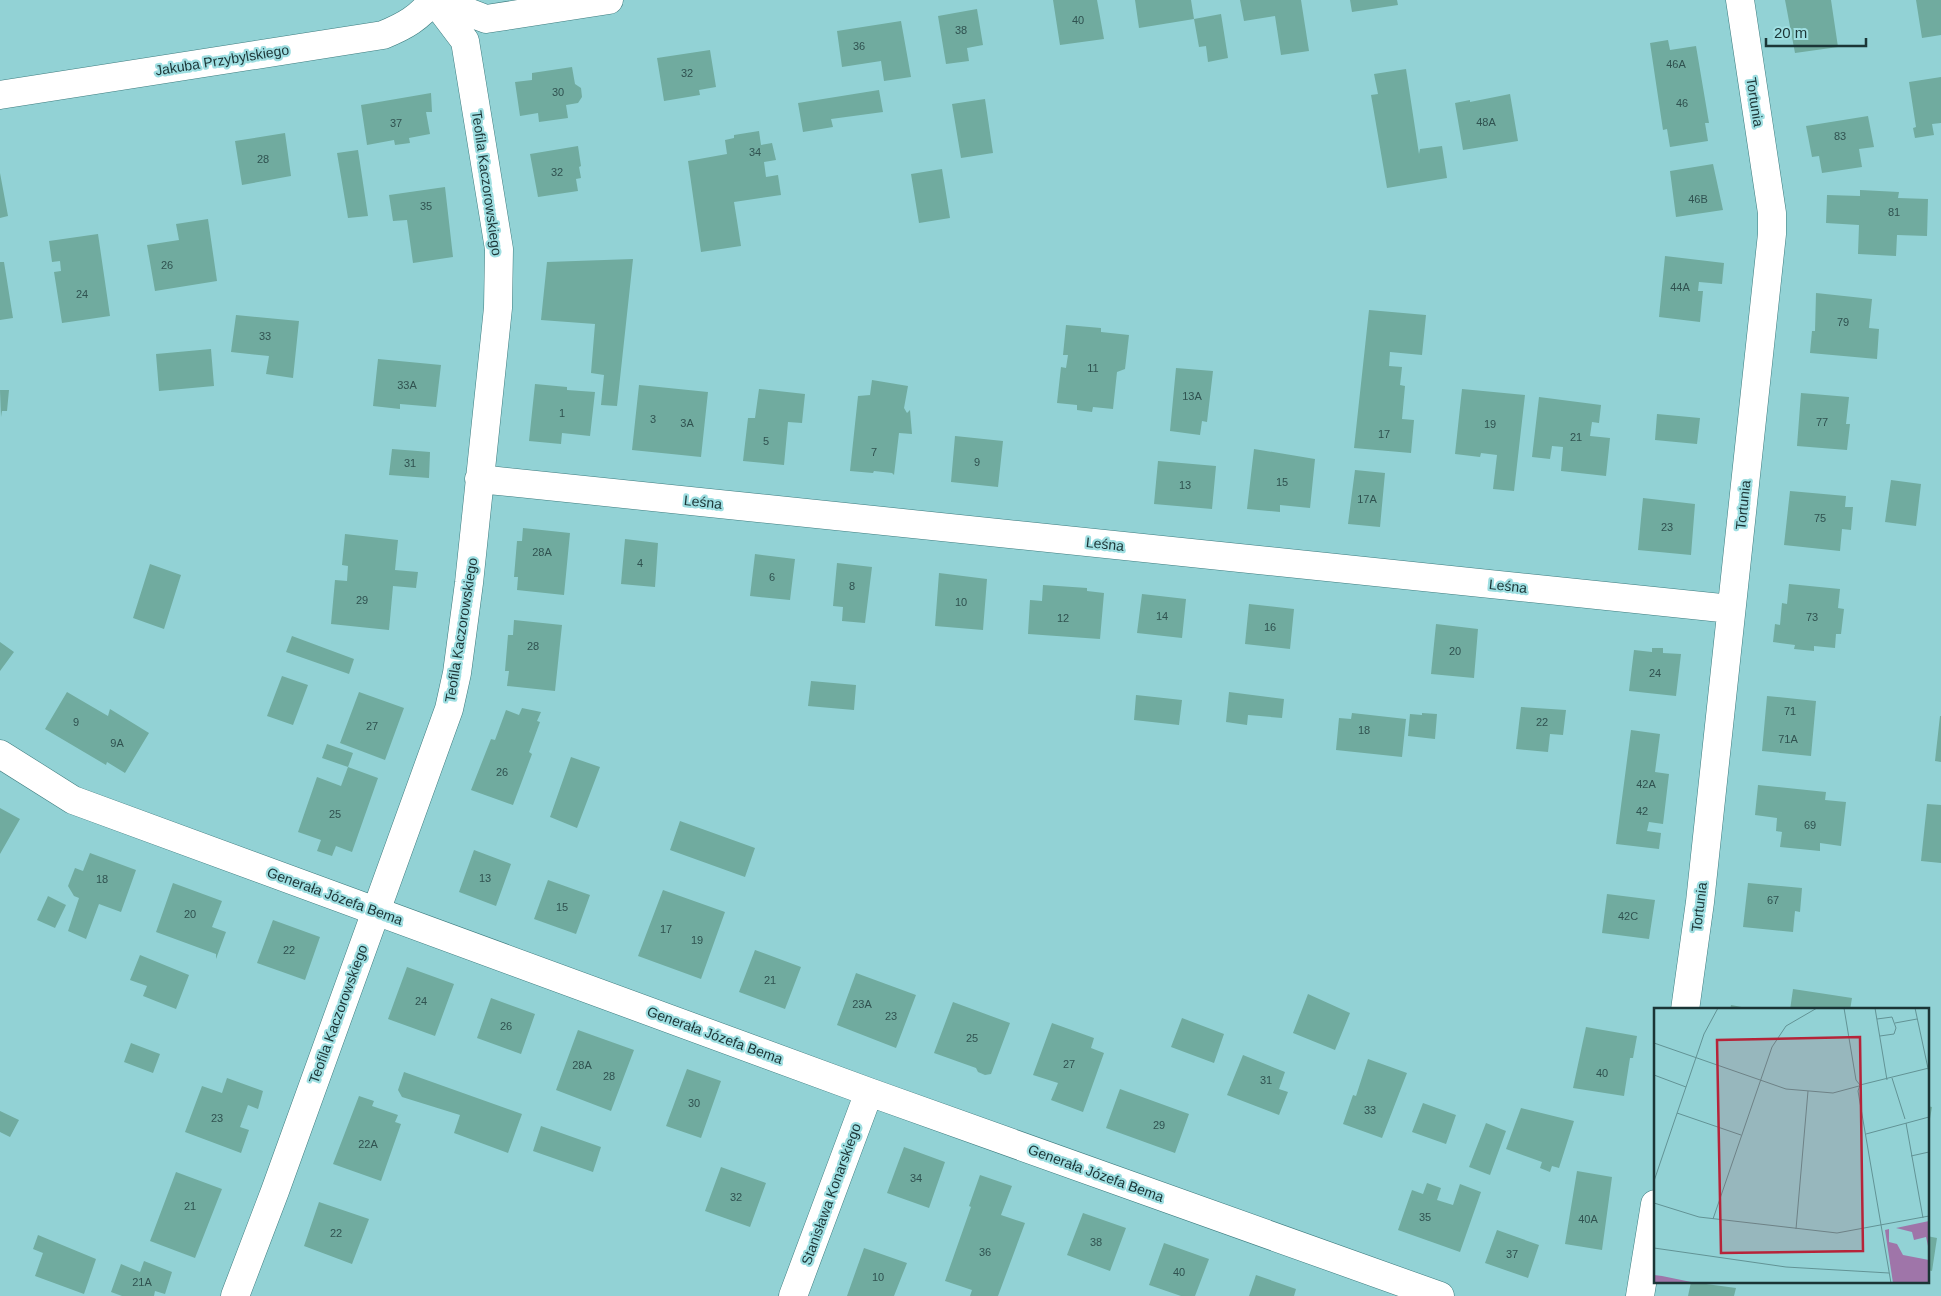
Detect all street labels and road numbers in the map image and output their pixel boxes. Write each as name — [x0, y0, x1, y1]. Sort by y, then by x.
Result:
street label: Jakuba Przybylskiego — [154, 41, 290, 78]
street label: Tortunia — [1743, 76, 1767, 128]
street label: Teofila Kaczorowskiego — [469, 109, 505, 257]
street label: Tortunia — [1732, 479, 1754, 531]
street label: Leśna — [683, 492, 723, 512]
street label: Leśna — [1085, 534, 1125, 554]
street label: Teofila Kaczorowskiego — [442, 556, 480, 703]
street label: Leśna — [1488, 576, 1528, 596]
street label: Generała Józefa Bema — [265, 864, 405, 928]
street label: Tortunia — [1688, 881, 1710, 933]
street label: Teofila Kaczorowskiego — [305, 942, 371, 1085]
street label: Generała Józefa Bema — [645, 1003, 785, 1067]
street label: Stanisława Konarskiego — [798, 1121, 864, 1267]
street label: Generała Józefa Bema — [1026, 1141, 1166, 1205]

